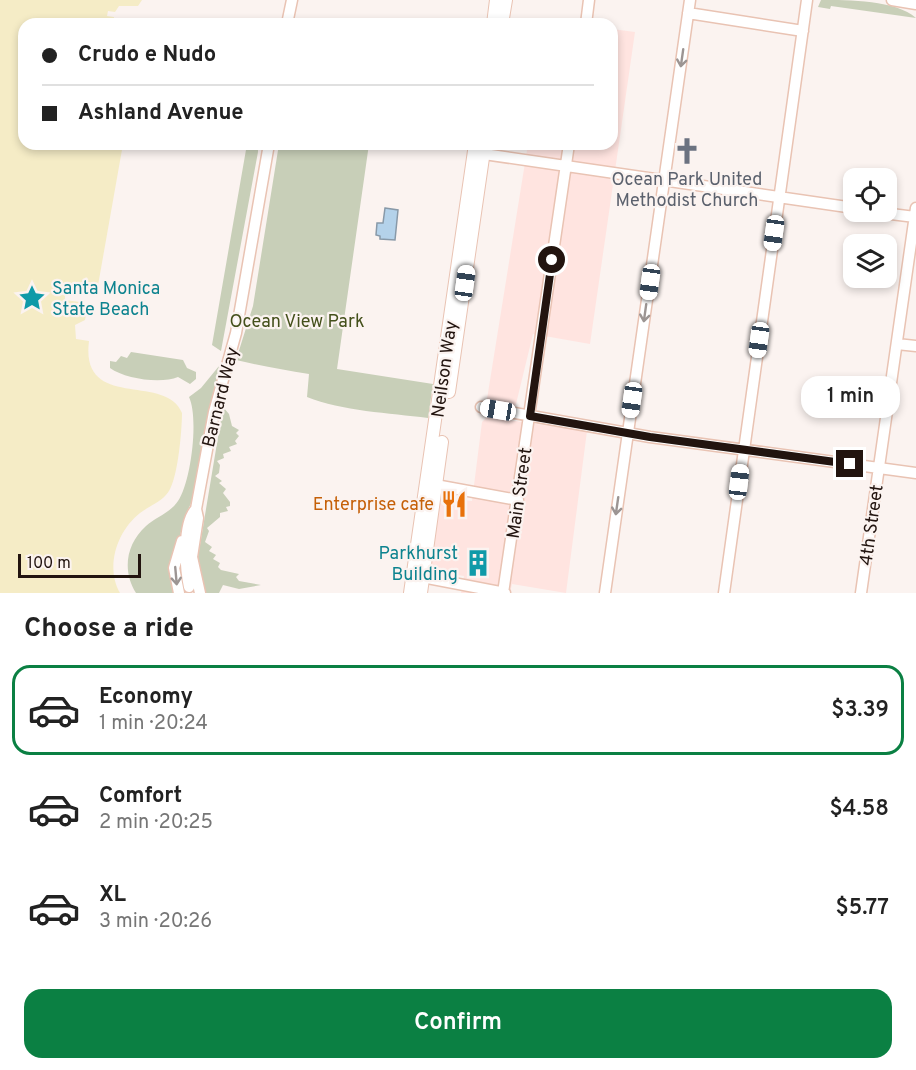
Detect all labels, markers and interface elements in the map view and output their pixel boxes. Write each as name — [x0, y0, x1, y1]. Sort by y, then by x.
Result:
text: Crudo e Nudo — [78, 42, 216, 69]
one-way arrow — [676, 48, 687, 67]
text: Ashland Avenue — [78, 100, 244, 127]
church icon: Ocean Park United Methodist Church — [672, 136, 702, 166]
map controls — [843, 168, 897, 288]
button: locate — [843, 168, 897, 222]
place label: Ocean Park United Methodist Church — [611, 169, 763, 213]
car — [763, 214, 785, 252]
button: layers — [843, 234, 897, 288]
route start — [538, 246, 565, 273]
car — [639, 263, 661, 301]
car — [454, 264, 476, 302]
place label: Santa Monica State Beach — [52, 278, 160, 322]
place icon: Santa Monica State Beach — [17, 283, 47, 313]
one-way arrow — [639, 303, 650, 323]
park label: Ocean View Park — [229, 311, 365, 334]
street label: Neilson Way — [427, 319, 464, 419]
car — [748, 321, 770, 359]
street label: Barnard Way — [198, 345, 245, 450]
callout: 1 min — [800, 377, 900, 419]
car — [621, 381, 643, 419]
text: 1 min — [827, 384, 874, 410]
car — [479, 398, 517, 422]
street label: Main Street — [503, 446, 538, 540]
route end — [836, 450, 863, 477]
car — [728, 463, 750, 501]
street label: 4th Street — [855, 483, 890, 567]
restaurant icon: Enterprise cafe — [439, 489, 469, 519]
place label: Enterprise cafe — [313, 494, 434, 517]
one-way arrow — [612, 496, 623, 516]
place label: Parkhurst Building — [379, 543, 458, 587]
building icon: Parkhurst Building — [463, 548, 493, 578]
scale bar — [18, 551, 141, 578]
text: 100 m — [27, 554, 71, 574]
one-way arrow — [171, 565, 182, 585]
text: Choose a ride — [24, 612, 194, 646]
icon: car — [27, 683, 81, 737]
text: Economy — [99, 684, 193, 711]
text: $3.39 — [831, 697, 889, 724]
text: 1 min · 20:24 — [99, 711, 208, 737]
icon: car — [27, 782, 81, 836]
text: Comfort — [99, 783, 182, 810]
text: $4.58 — [829, 796, 889, 823]
text: 2 min · 20:25 — [99, 810, 213, 836]
icon: car — [27, 881, 81, 935]
text: XL — [99, 882, 126, 909]
text: $5.77 — [835, 895, 889, 922]
text: 3 min · 20:26 — [99, 909, 212, 935]
button: Confirm — [24, 989, 892, 1058]

